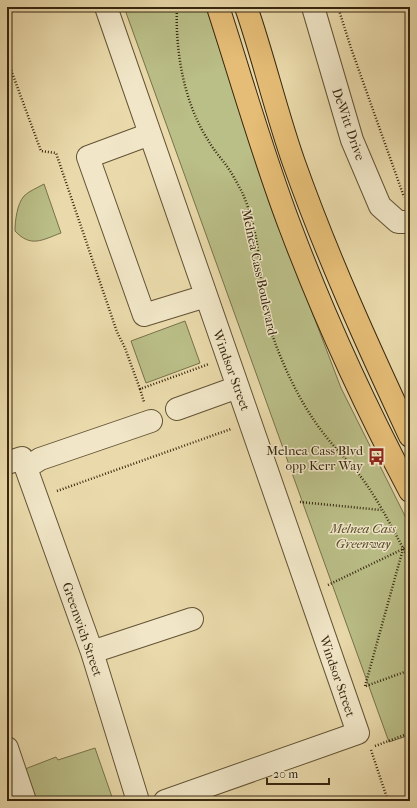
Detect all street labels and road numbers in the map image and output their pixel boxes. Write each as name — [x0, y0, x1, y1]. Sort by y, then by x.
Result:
street label: DeWitt Drive — [329, 86, 368, 163]
street label: Melnea Cass Boulevard — [239, 208, 280, 337]
street label: Windsor Street — [210, 327, 253, 413]
street label: Greenwich Street — [59, 580, 106, 678]
street label: Windsor Street — [316, 633, 359, 719]

